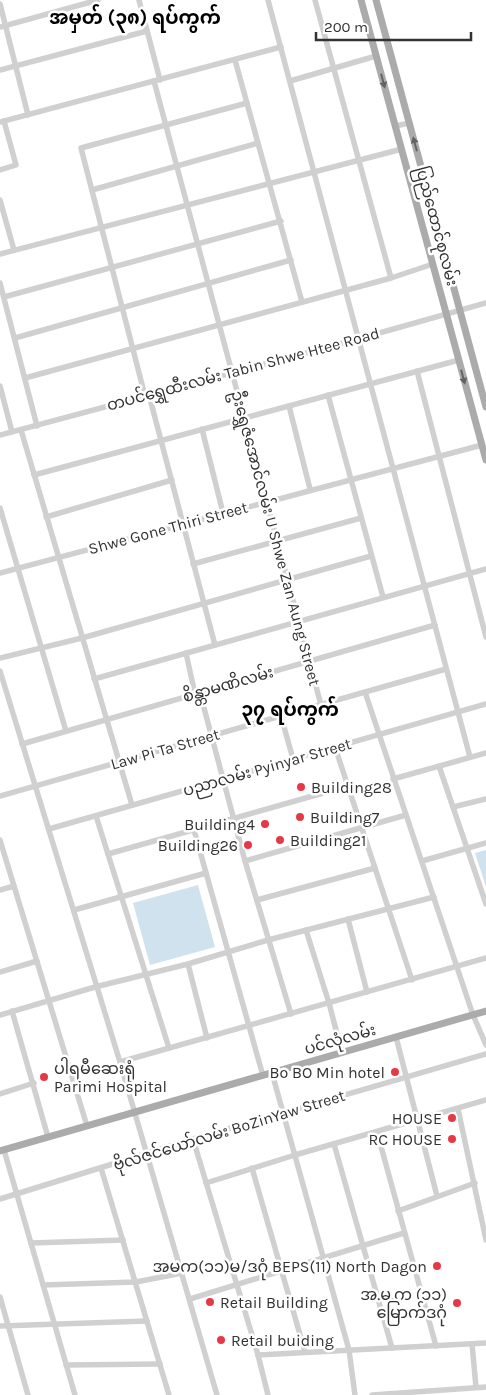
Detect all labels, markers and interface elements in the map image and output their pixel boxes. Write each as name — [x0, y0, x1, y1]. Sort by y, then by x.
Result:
district label: အမှတ် (၃၈) ရပ်ကွက် — [49, 4, 221, 33]
scale bar — [316, 10, 471, 42]
text: 200 m — [324, 18, 368, 36]
one-way arrow — [379, 73, 387, 88]
one-way arrow — [411, 137, 419, 152]
street label: ပြည်ထောင်စုလမ်း — [407, 164, 464, 289]
street label: တပင်ရွှေထီးလမ်း Tabin Shwe Htee Road — [104, 321, 383, 418]
one-way arrow — [460, 369, 468, 384]
street label: ဦးရွှေဇံအောင်လမ်း U Shwe Zan Aung Street — [223, 388, 327, 689]
street label: Shwe Gone Thiri Street — [86, 498, 250, 558]
street label: စိန္တာမဏိလမ်း — [180, 660, 277, 710]
district label: ၃၇ ရပ်ကွက် — [241, 696, 339, 725]
street label: Law Pi Ta Street — [108, 724, 222, 774]
street label: ပညာလမ်း Pyinyar Street — [180, 732, 355, 804]
place label: Building28 — [311, 778, 392, 797]
marker: Building28 — [295, 781, 307, 793]
place label: Building7 — [310, 808, 380, 827]
marker: Building7 — [294, 811, 306, 823]
place label: Building4 — [184, 815, 255, 834]
marker: Building4 — [259, 818, 271, 830]
place label: Building21 — [290, 831, 366, 850]
marker: Building21 — [274, 834, 286, 846]
place label: Building26 — [158, 836, 238, 855]
marker: Building26 — [242, 839, 254, 851]
street label: ပင်လုံလမ်း — [301, 1018, 379, 1063]
place label: ပါရမီဆေးရုံ Parimi Hospital — [54, 1057, 167, 1096]
place label: Bo BO Min hotel — [270, 1063, 385, 1082]
marker: Bo BO Min hotel — [389, 1066, 401, 1078]
marker: ပါရမီဆေးရုံ Parimi Hospital — [38, 1071, 50, 1083]
street label: ဗိုလ်ဇင်ယော်လမ်း BoZinYaw Street — [110, 1084, 349, 1179]
place label: HOUSE — [392, 1109, 442, 1128]
marker: HOUSE — [446, 1112, 458, 1124]
place label: RC HOUSE — [368, 1130, 442, 1149]
marker: RC HOUSE — [446, 1133, 458, 1145]
place label: အမက(၁၁)မ/ဒဂုံ BEPS(11) North Dagon — [152, 1257, 427, 1281]
marker: အမက(၁၁)မ/ဒဂုံ BEPS(11) North Dagon — [431, 1260, 443, 1272]
place label: အ.မ.က (၁၁) မြောက်ဒဂုံ — [360, 1285, 447, 1327]
place label: Retail Building — [220, 1293, 328, 1312]
marker: Retail Building — [204, 1296, 216, 1308]
marker: အ.မ.က (၁၁) မြောက်ဒဂုံ — [451, 1297, 463, 1309]
place label: Retail buiding — [231, 1331, 334, 1350]
marker: Retail buiding — [215, 1334, 227, 1346]

